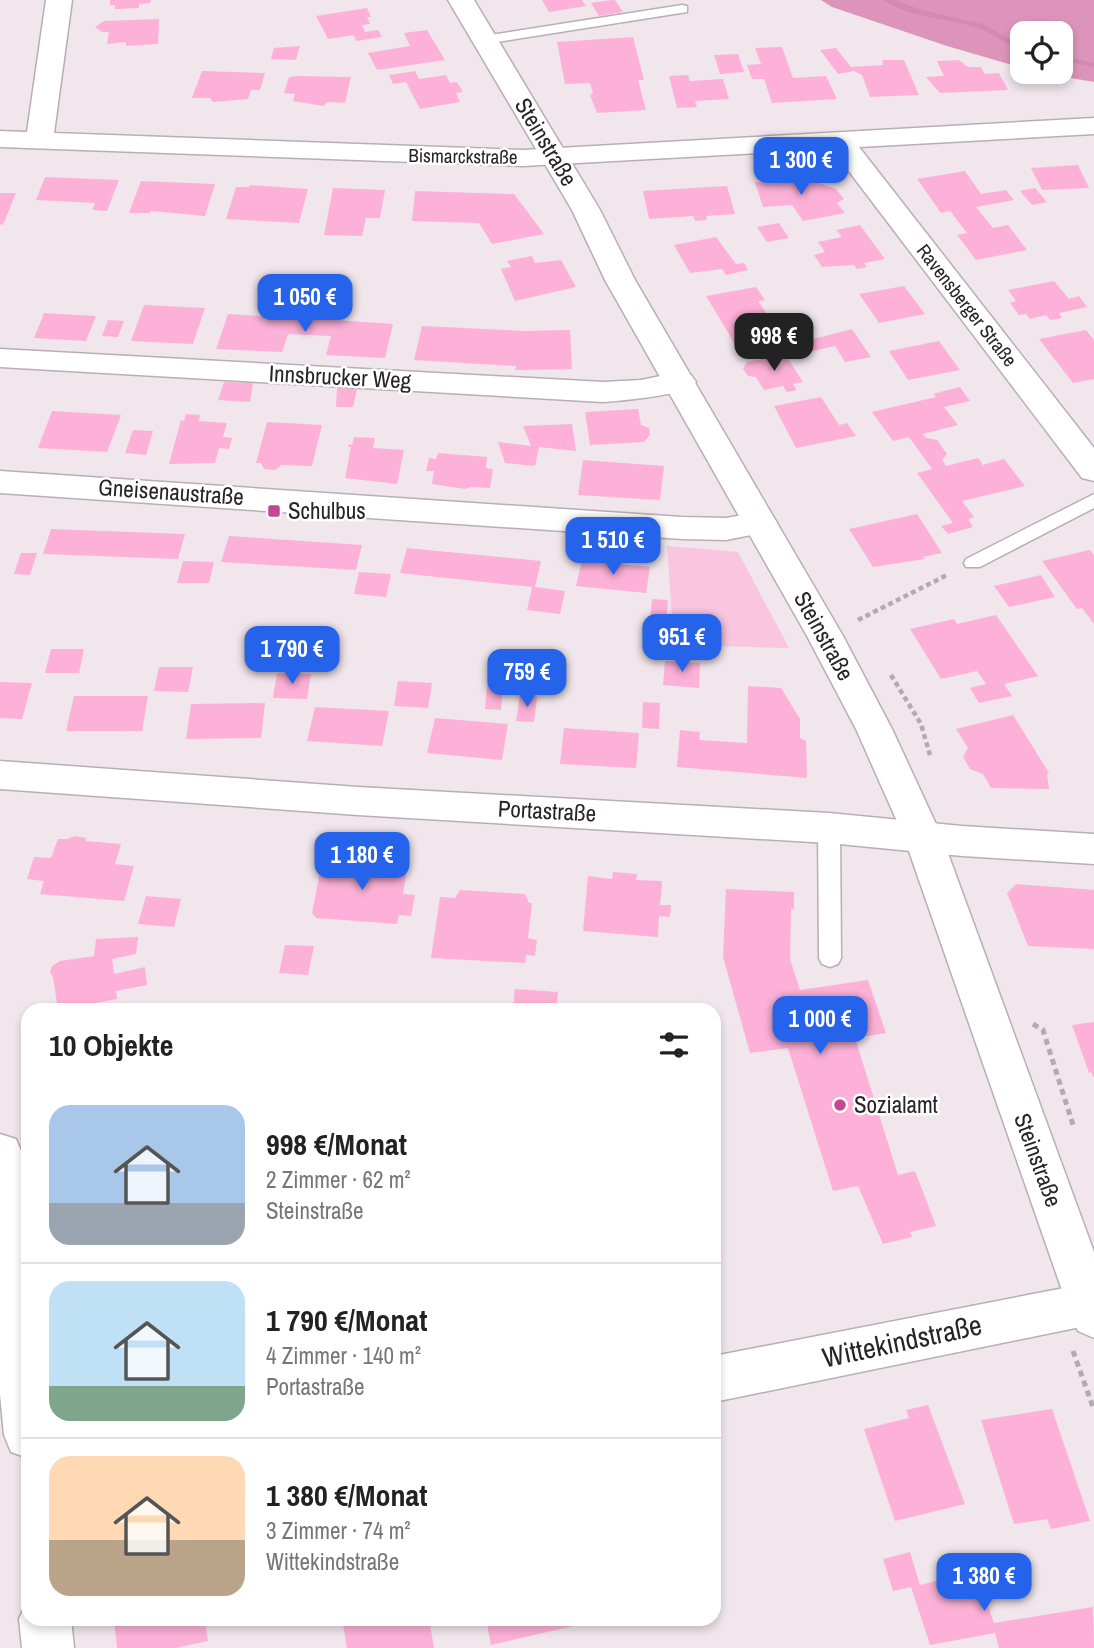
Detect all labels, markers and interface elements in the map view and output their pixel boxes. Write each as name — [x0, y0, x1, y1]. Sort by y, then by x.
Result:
map controls — [1010, 21, 1073, 84]
button: locate — [1010, 21, 1073, 84]
street label: Steinstraße — [508, 92, 585, 192]
pin: 1 300 € — [736, 138, 866, 197]
street label: Bismarckstraße — [408, 142, 518, 170]
text: 1 300 € — [770, 144, 832, 175]
street label: Ravensberger Straße — [911, 238, 1023, 372]
pin: 1 050 € — [240, 274, 370, 334]
text: 1 050 € — [274, 281, 336, 312]
pin: 998 € — [725, 314, 823, 373]
text: 998 € — [750, 320, 798, 351]
street label: Innsbrucker Weg — [268, 357, 412, 396]
street label: Gneisenaustraße — [97, 471, 245, 512]
place label: Schulbus — [288, 495, 366, 526]
marker: Schulbus — [266, 503, 282, 519]
pin: 1 510 € — [548, 518, 678, 577]
text: 1 510 € — [582, 524, 644, 555]
street label: Steinstraße — [787, 586, 862, 686]
pin: 951 € — [633, 614, 731, 674]
text: 951 € — [658, 621, 706, 652]
pin: 1 790 € — [227, 626, 357, 686]
text: 1 790 € — [261, 633, 323, 664]
pin: 759 € — [478, 650, 576, 709]
text: 759 € — [503, 656, 551, 687]
street label: Portastraße — [497, 792, 597, 829]
pin: 1 180 € — [297, 832, 427, 892]
text: 1 180 € — [331, 839, 393, 870]
pin: 1 000 € — [755, 996, 885, 1056]
text: 1 000 € — [789, 1003, 851, 1034]
text: 10 Objekte — [49, 1025, 173, 1065]
icon: filters — [655, 1026, 693, 1064]
place label: Sozialamt — [854, 1089, 938, 1120]
marker: Sozialamt — [832, 1097, 848, 1113]
street label: Steinstraße — [1007, 1109, 1070, 1211]
text: 998 €/Monat — [266, 1124, 407, 1164]
icon: home — [105, 1133, 189, 1217]
text: 2 Zimmer · 62 m² — [266, 1164, 411, 1195]
text: Steinstraße — [266, 1195, 364, 1226]
text: 1 790 €/Monat — [266, 1300, 427, 1340]
street label: Wittekindstraße — [819, 1306, 985, 1376]
icon: home — [105, 1309, 189, 1393]
text: 4 Zimmer · 140 m² — [266, 1340, 421, 1371]
text: Portastraße — [266, 1371, 365, 1402]
text: 1 380 €/Monat — [266, 1475, 427, 1515]
icon: home — [105, 1484, 189, 1568]
text: 3 Zimmer · 74 m² — [266, 1515, 411, 1546]
text: Wittekindstraße — [266, 1546, 399, 1577]
pin: 1 380 € — [919, 1554, 1049, 1613]
text: 1 380 € — [953, 1560, 1015, 1591]

